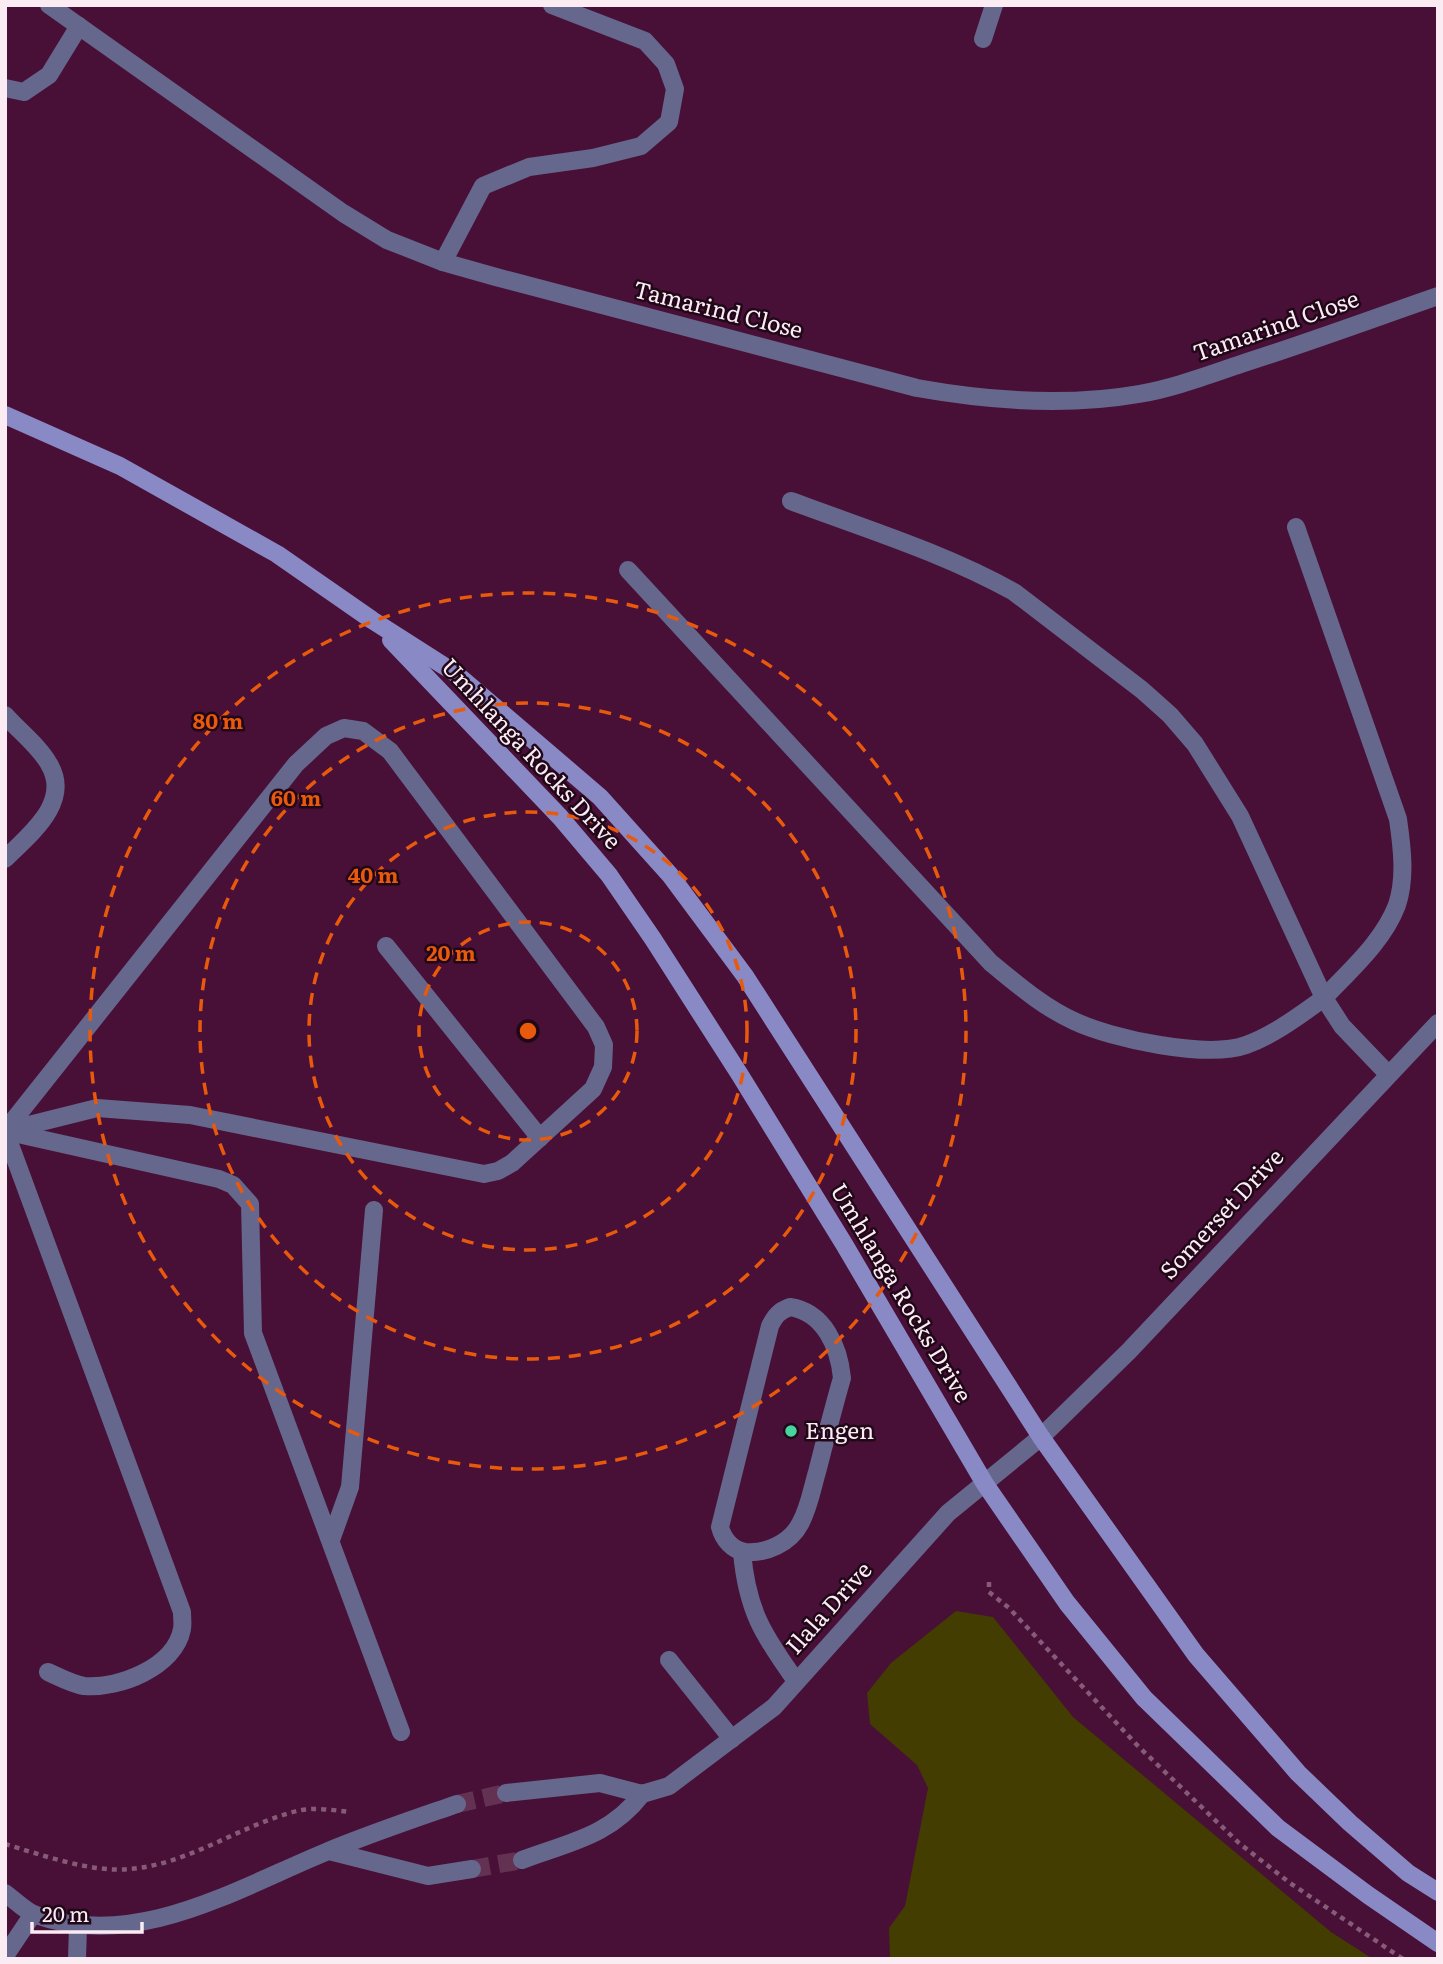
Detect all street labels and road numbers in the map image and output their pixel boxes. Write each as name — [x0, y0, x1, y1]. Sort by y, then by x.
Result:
street label: Tamarind Close — [630, 271, 807, 346]
street label: Tamarind Close — [1188, 280, 1363, 368]
street label: Umhlanga Rocks Drive — [435, 649, 630, 856]
street label: Somerset Drive — [1151, 1140, 1290, 1286]
street label: Umhlanga Rocks Drive — [824, 1176, 982, 1408]
street label: Ilala Drive — [777, 1553, 879, 1661]

